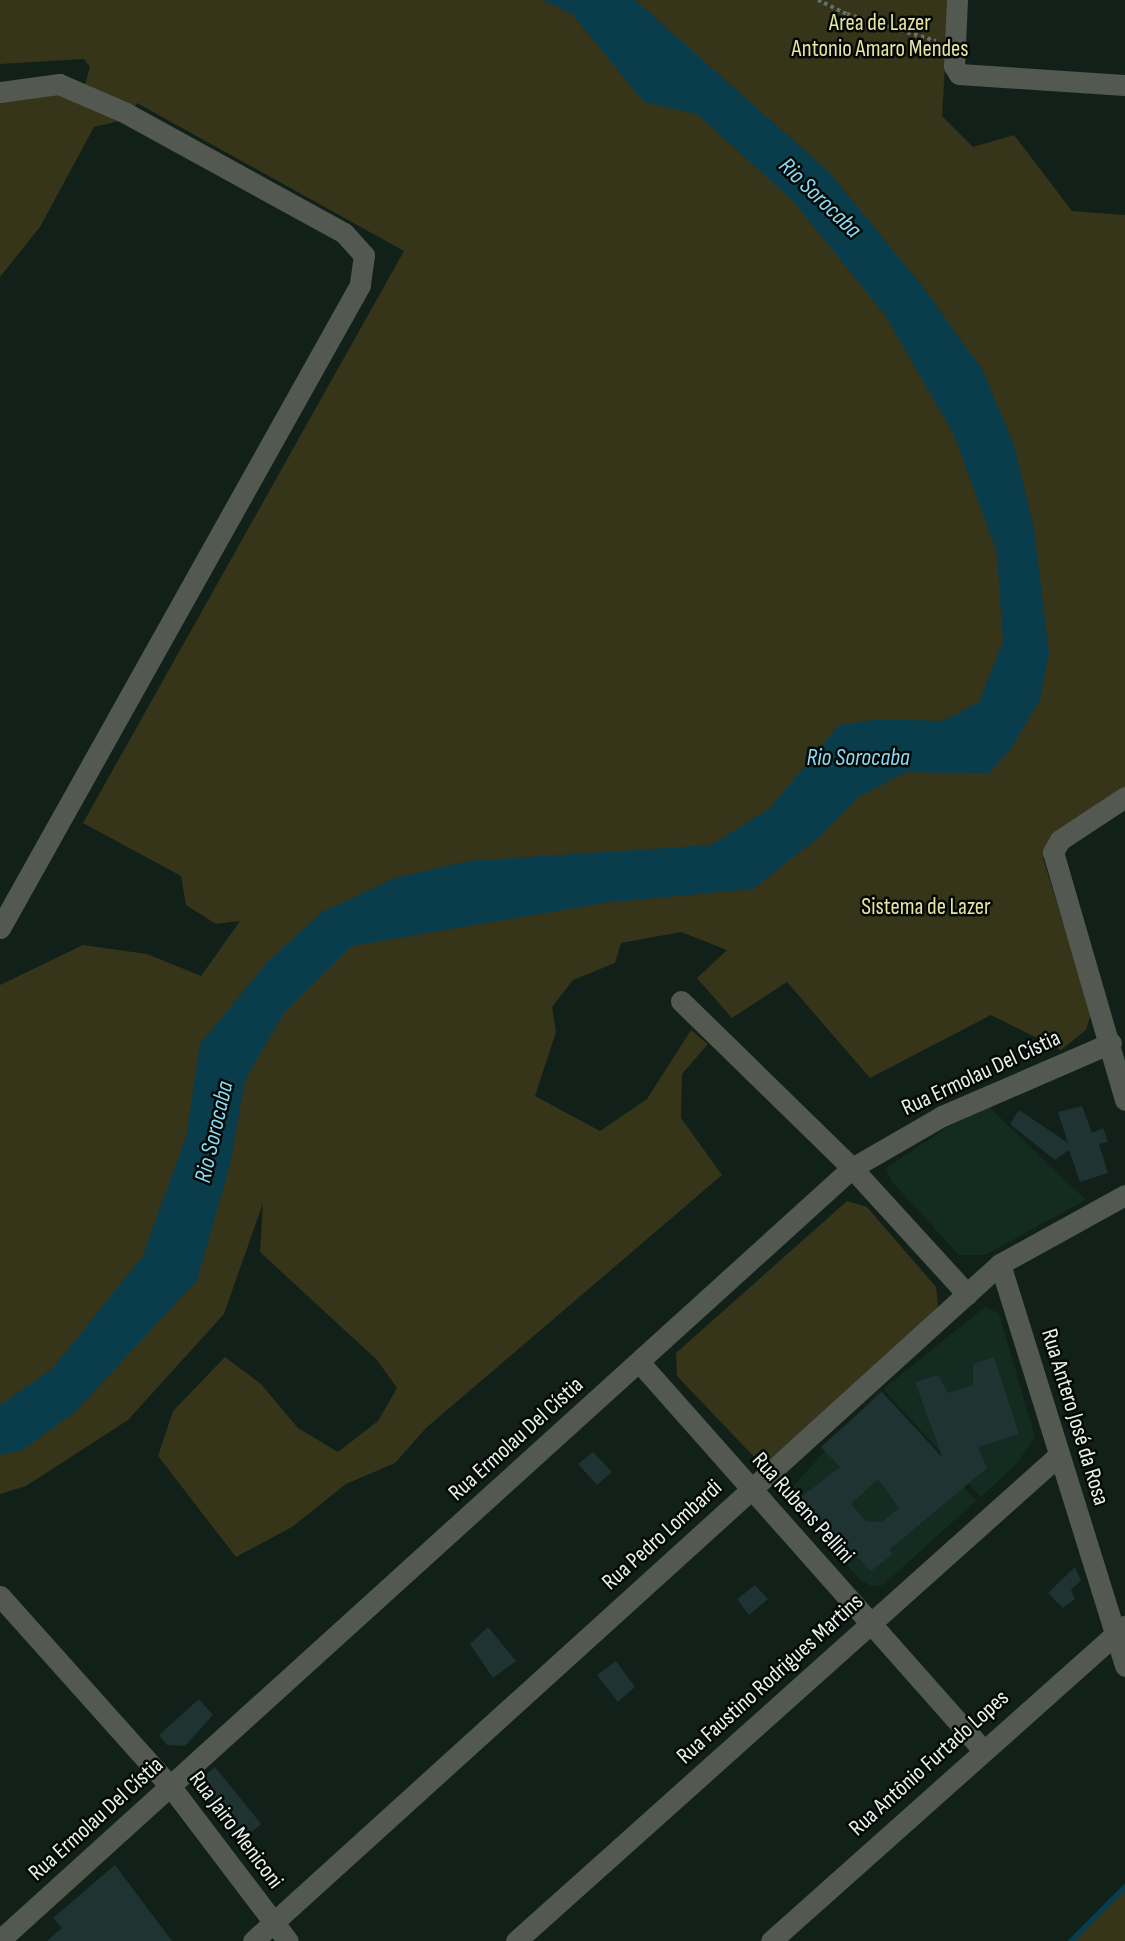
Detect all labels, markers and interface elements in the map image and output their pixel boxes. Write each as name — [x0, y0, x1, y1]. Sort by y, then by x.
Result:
park label: Area de Lazer Antonio Amaro Mendes — [791, 9, 969, 63]
water label: Rio Sorocaba — [773, 152, 867, 244]
water label: Rio Sorocaba — [806, 744, 910, 772]
park label: Sistema de Lazer — [861, 893, 991, 921]
street label: Rua Ermolau Del Cístia — [897, 1024, 1065, 1122]
water label: Rio Sorocaba — [188, 1078, 240, 1186]
street label: Rua Antero José da Rosa — [1035, 1325, 1115, 1509]
street label: Rua Ermolau Del Cístia — [443, 1371, 589, 1507]
street label: Rua Rubens Pellini — [746, 1447, 860, 1569]
street label: Rua Pedro Lombardi — [596, 1474, 728, 1596]
street label: Rua Faustino Rodrigues Martins — [671, 1588, 869, 1770]
street label: Rua Antônio Furtado Lopes — [843, 1684, 1015, 1842]
street label: Rua Ermolau Del Cístia — [23, 1751, 169, 1887]
street label: Rua Jairo Meniconi — [183, 1766, 289, 1894]

